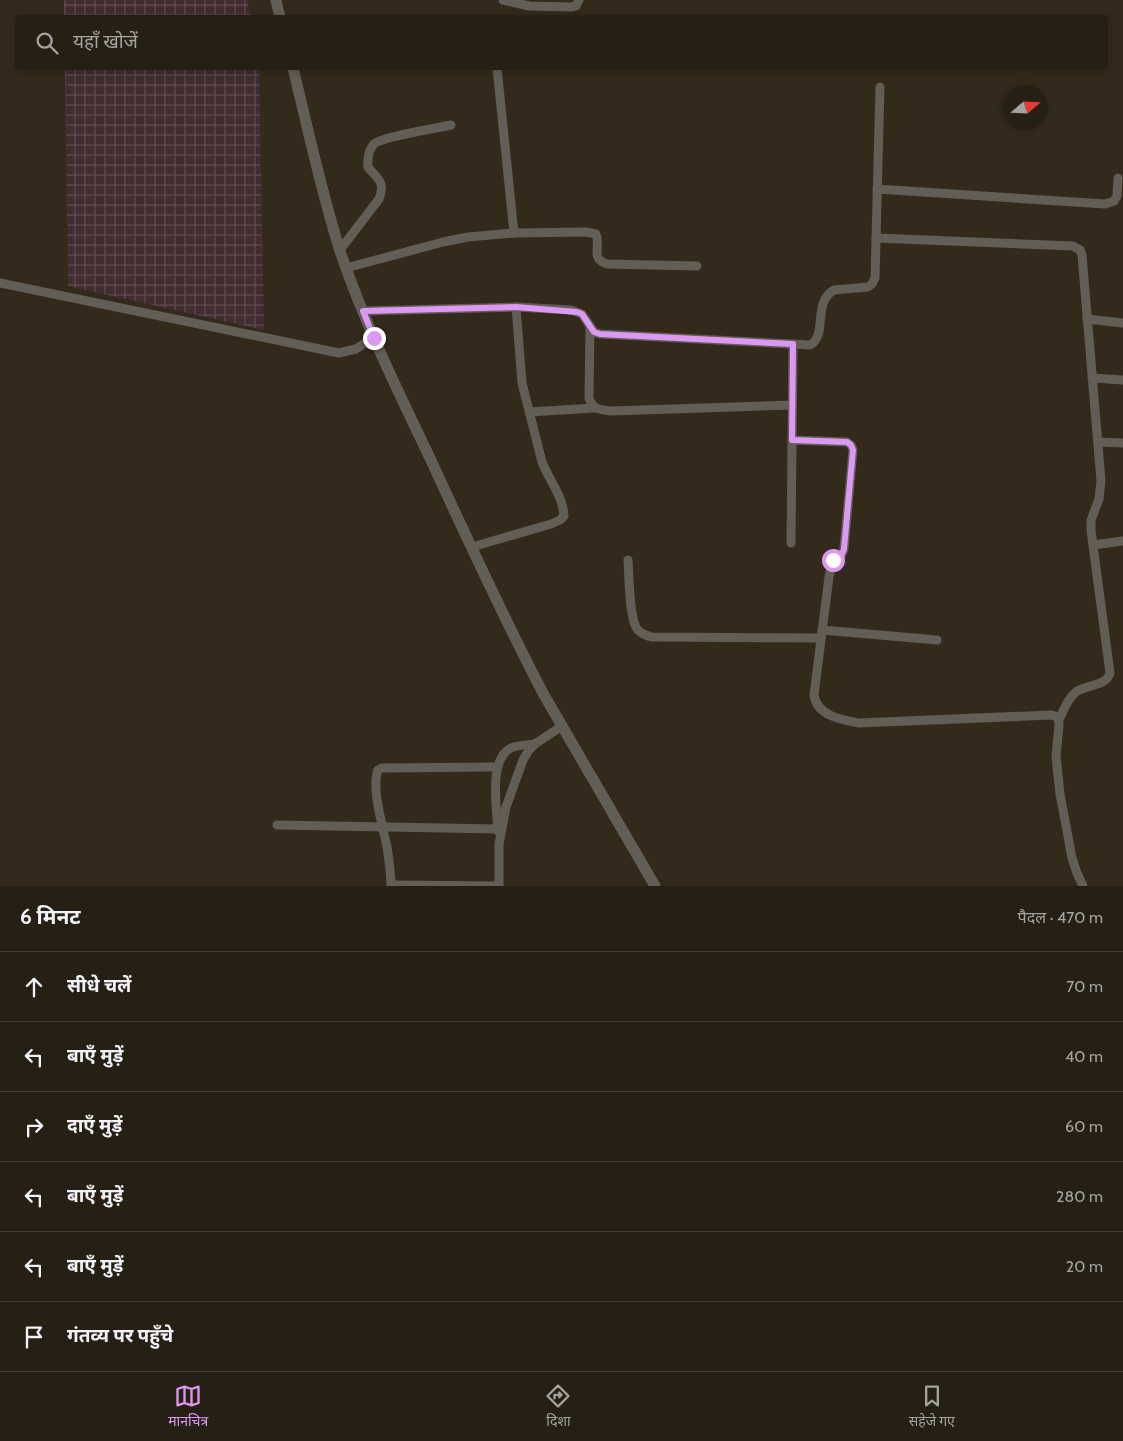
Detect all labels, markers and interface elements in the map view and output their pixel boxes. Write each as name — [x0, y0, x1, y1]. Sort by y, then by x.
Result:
search box — [15, 15, 1108, 70]
icon: search — [33, 29, 61, 57]
text: यहाँ खोजें — [73, 30, 138, 53]
north arrow — [1003, 85, 1048, 130]
route end — [363, 327, 386, 350]
route start — [822, 549, 845, 572]
text: 6 मिनट — [20, 904, 81, 929]
text: पैदल · 470 m — [1018, 908, 1103, 927]
icon: ahead — [20, 973, 48, 1001]
text: सीधे चलें — [67, 974, 131, 997]
text: 70 m — [1066, 977, 1103, 996]
icon: left — [20, 1043, 48, 1071]
text: बाएँ मुड़ें — [67, 1044, 123, 1067]
text: 40 m — [1065, 1047, 1103, 1066]
icon: right — [20, 1113, 48, 1141]
text: दाएँ मुड़ें — [67, 1114, 122, 1137]
text: 60 m — [1065, 1117, 1103, 1136]
icon: left — [20, 1183, 48, 1211]
text: बाएँ मुड़ें — [67, 1184, 123, 1207]
text: 280 m — [1056, 1187, 1103, 1206]
icon: left — [20, 1253, 48, 1281]
text: बाएँ मुड़ें — [67, 1254, 123, 1277]
text: 20 m — [1066, 1257, 1103, 1276]
icon: arrive — [20, 1323, 48, 1351]
text: गंतव्य पर पहुँचे — [67, 1324, 173, 1347]
tab: मानचित्र — [168, 1382, 208, 1432]
tab: दिशा — [544, 1382, 572, 1432]
tab: सहेजे गए — [909, 1382, 955, 1432]

